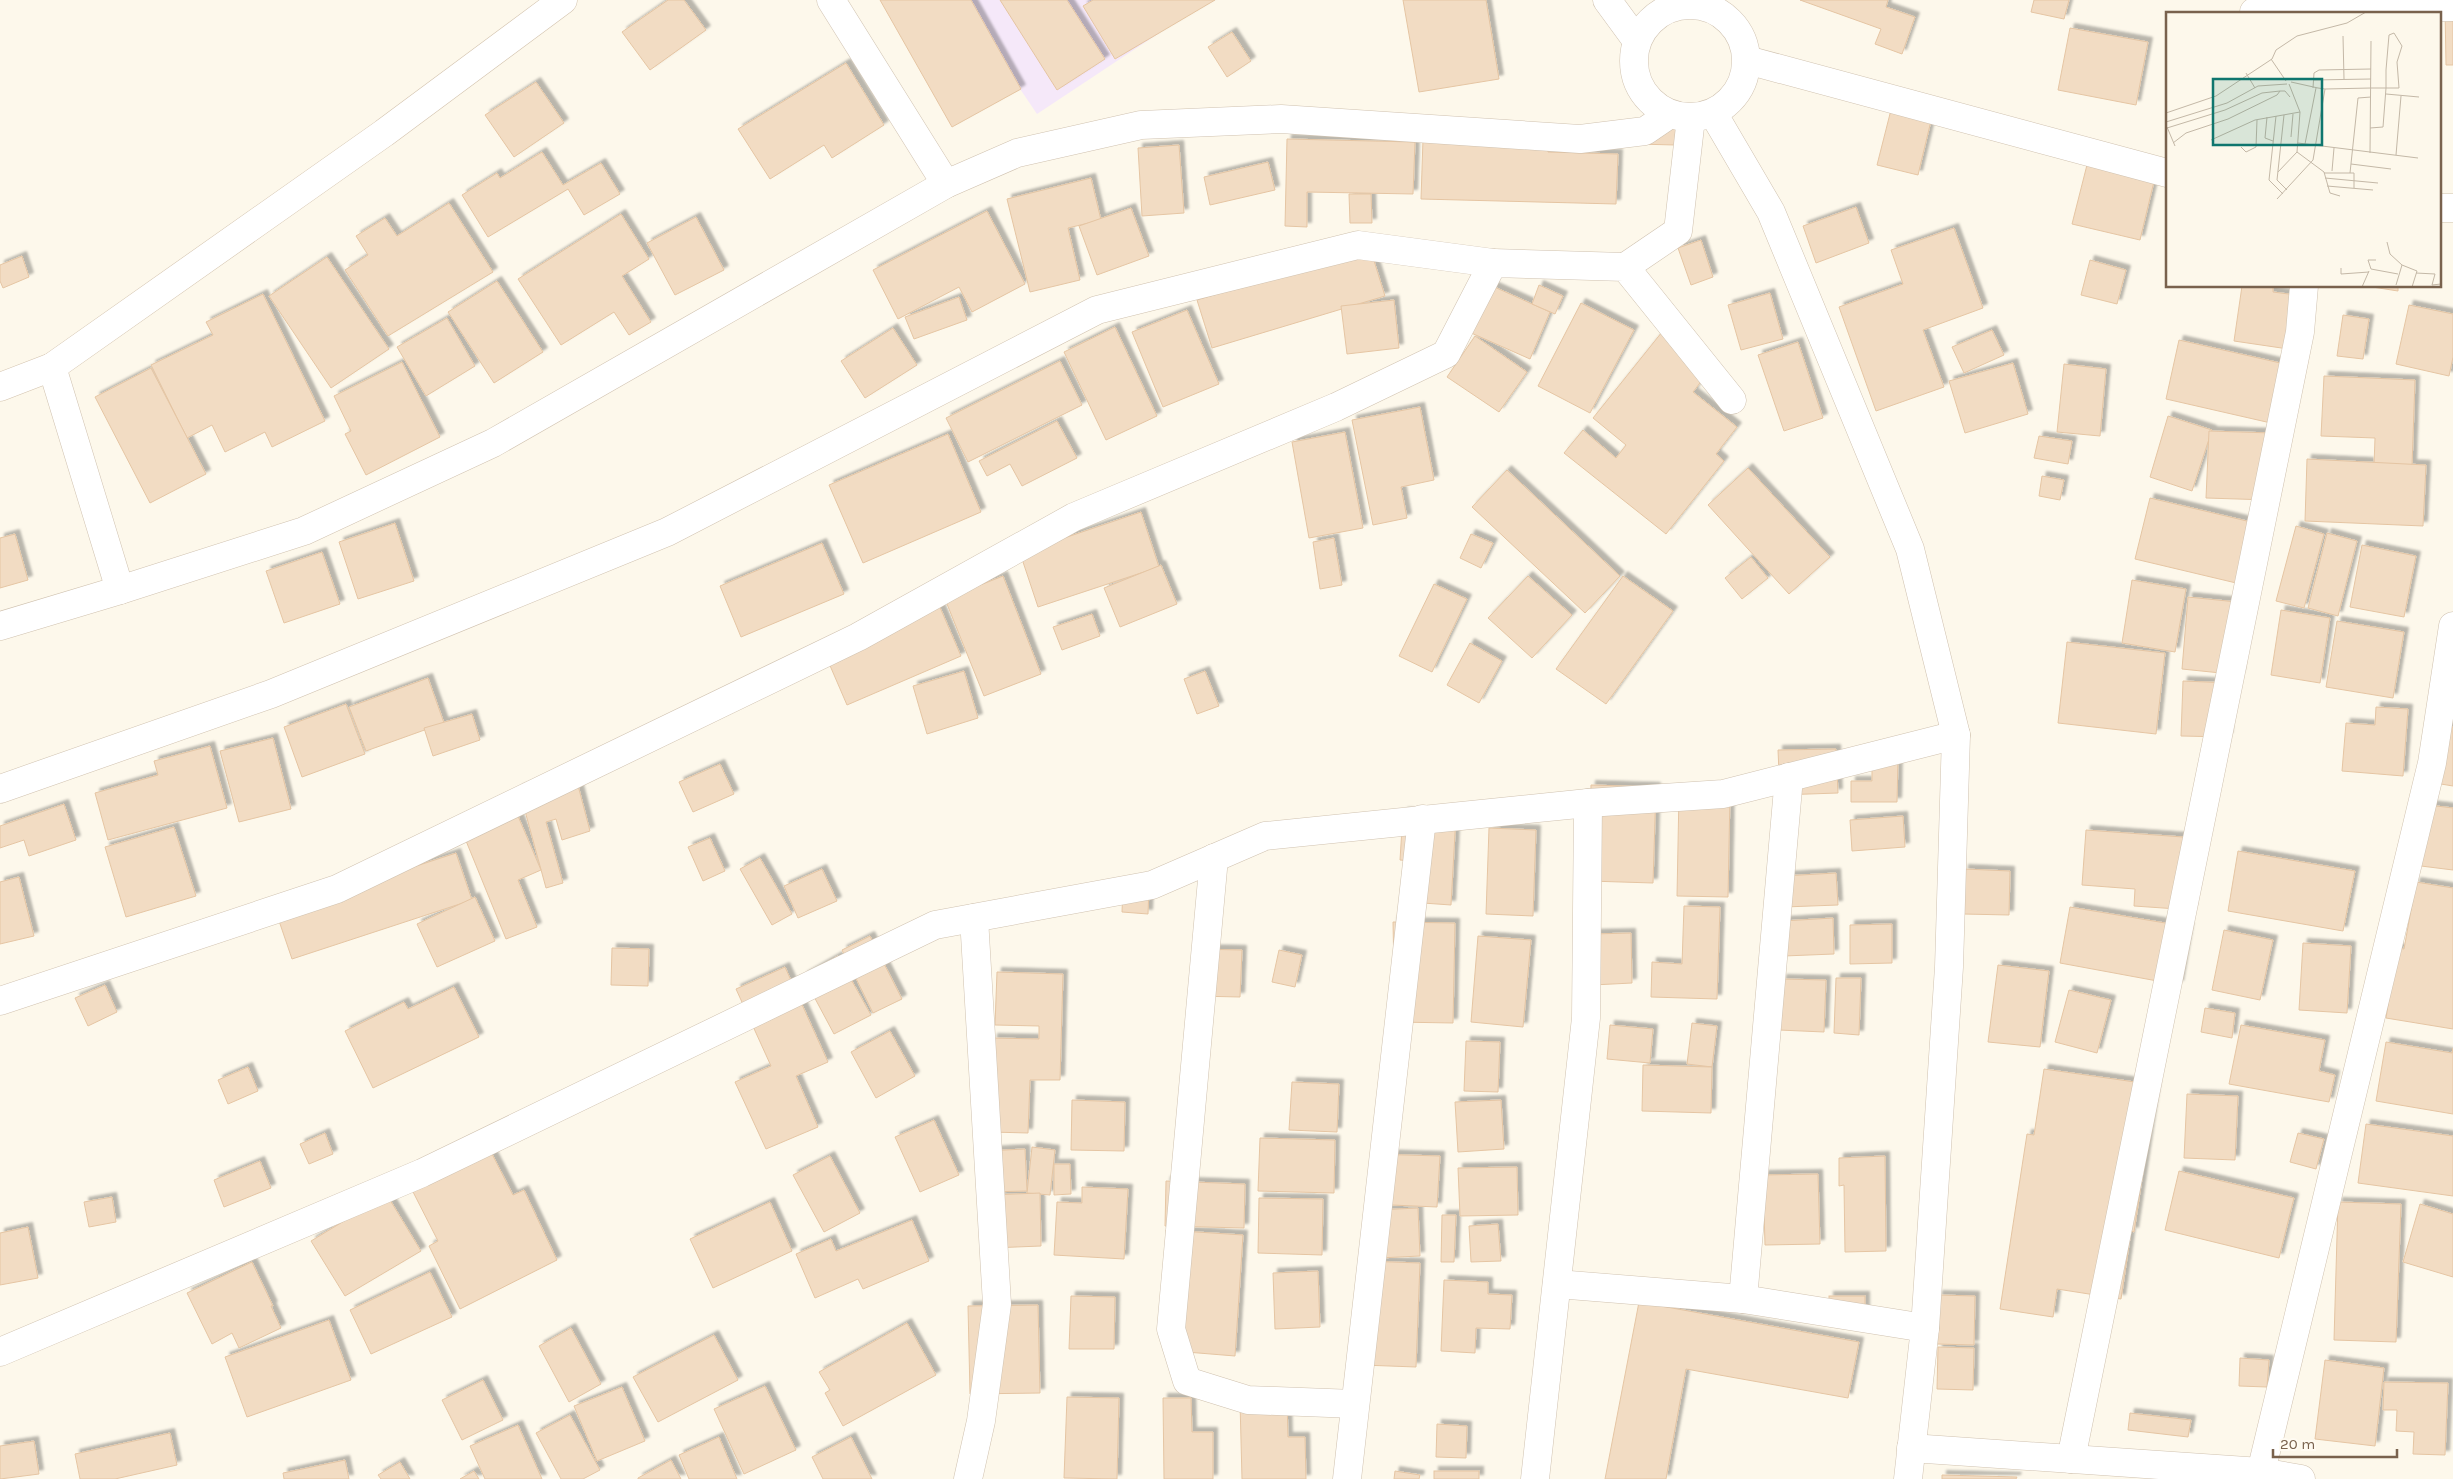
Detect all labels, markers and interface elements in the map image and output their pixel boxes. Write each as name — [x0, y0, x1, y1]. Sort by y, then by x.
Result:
inset map — [2166, 12, 2440, 288]
scale bar — [2273, 1426, 2397, 1458]
text: 20 m — [2280, 1435, 2315, 1453]

